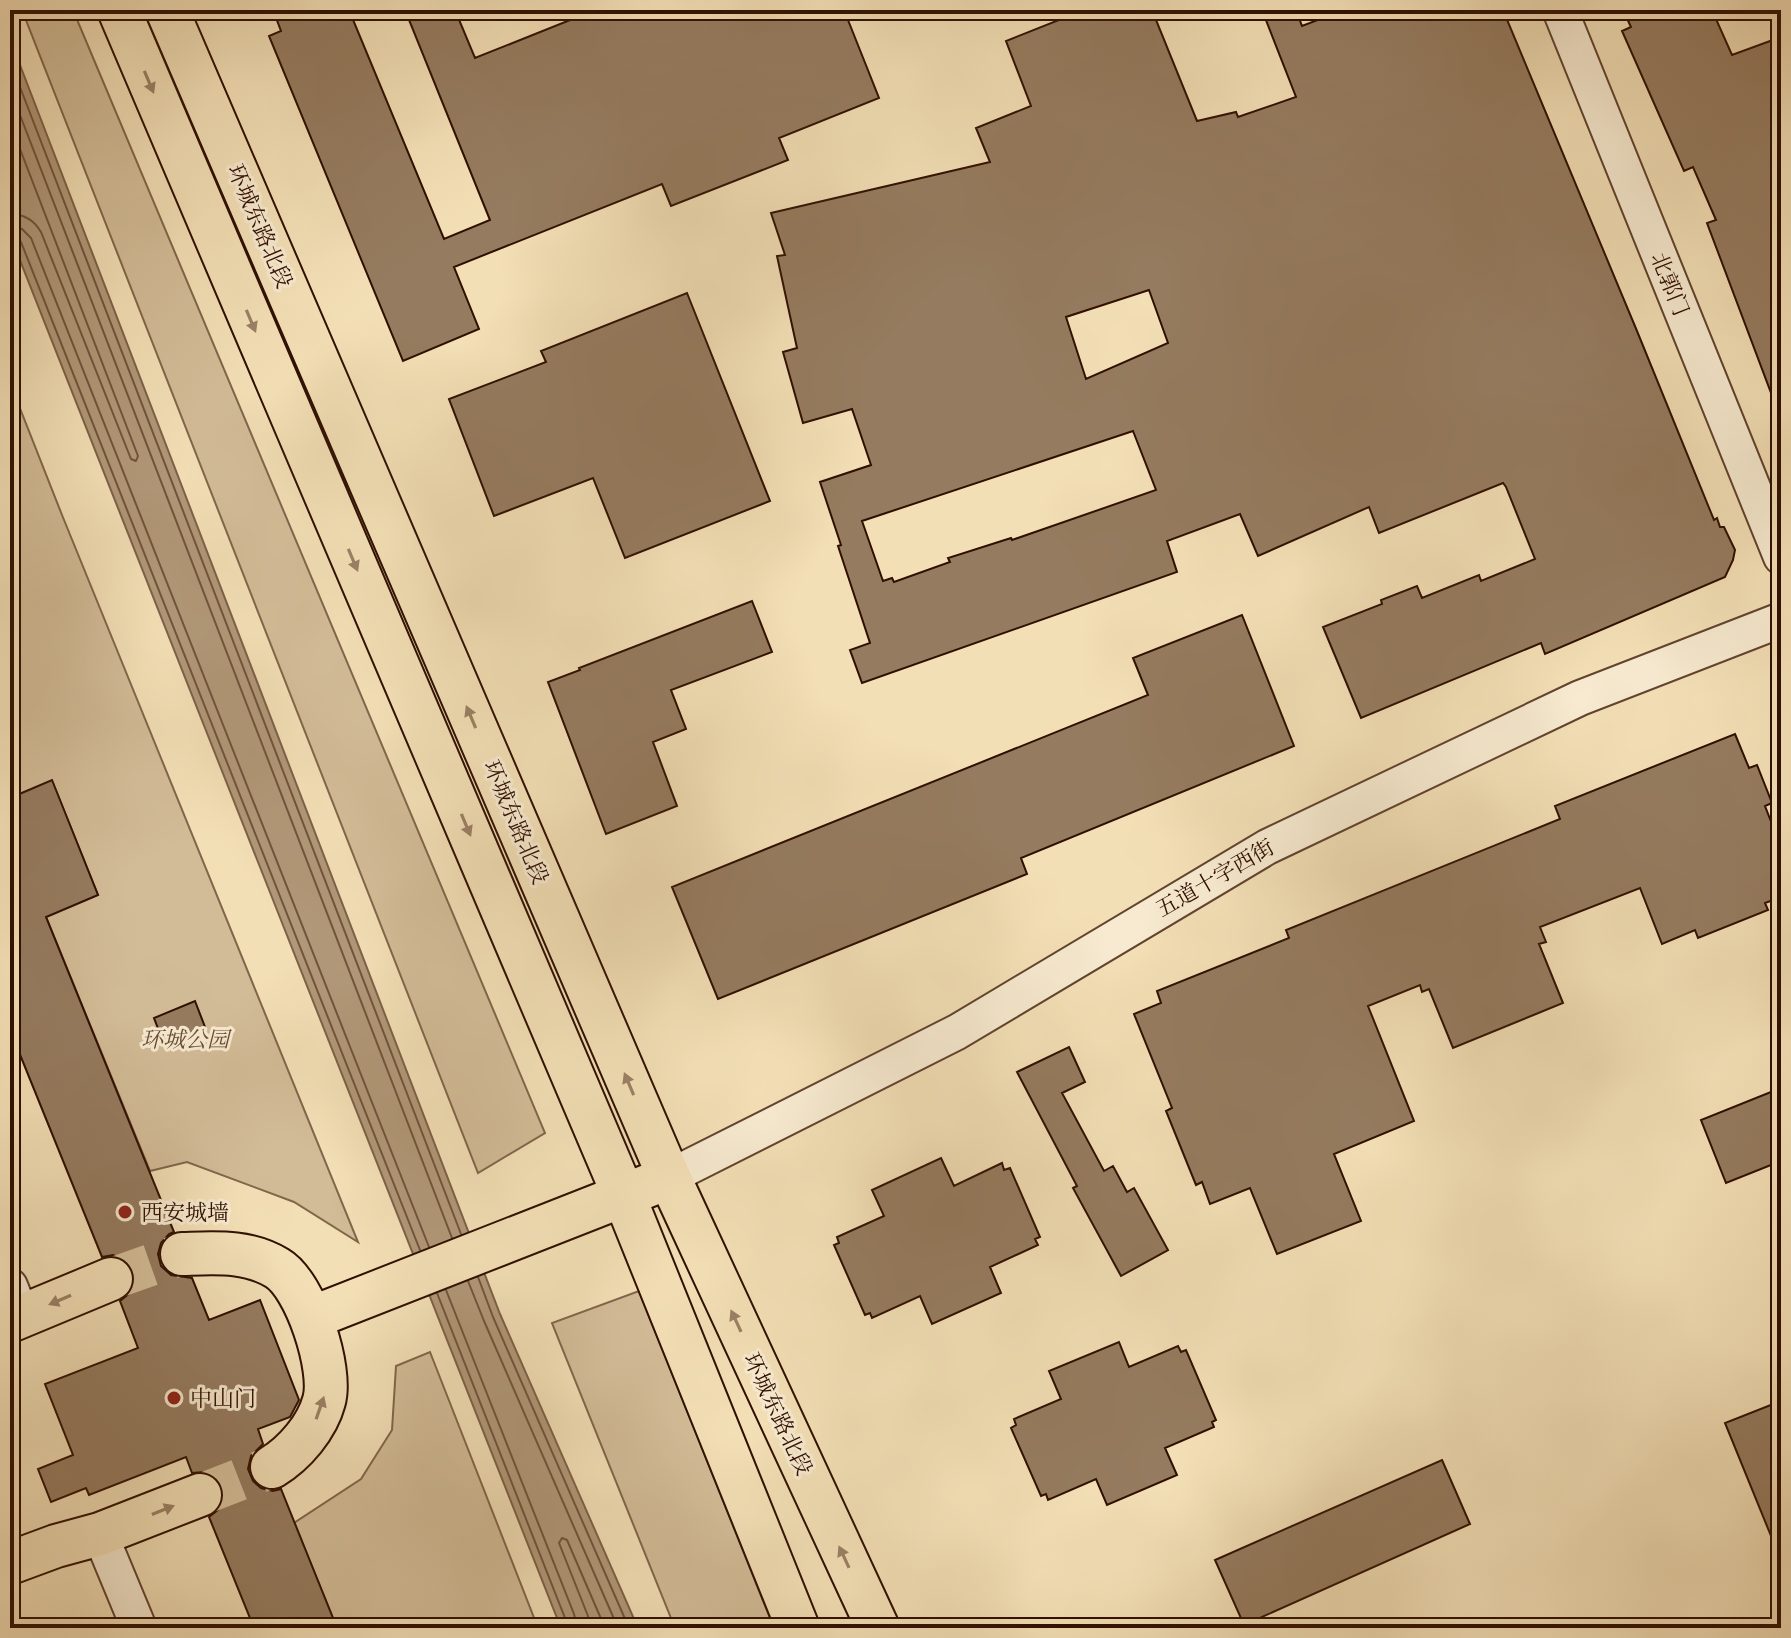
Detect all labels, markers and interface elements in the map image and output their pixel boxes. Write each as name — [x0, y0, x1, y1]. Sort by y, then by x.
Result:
one-way arrow — [143, 70, 156, 94]
street label: 环城东路北段 — [222, 160, 298, 292]
street label: 北郭门 — [1645, 248, 1695, 320]
one-way arrow — [245, 309, 258, 333]
one-way arrow — [346, 548, 359, 572]
one-way arrow — [465, 705, 478, 728]
street label: 环城东路北段 — [478, 756, 554, 888]
one-way arrow — [459, 813, 472, 837]
street label: 五道十字西街 — [1151, 833, 1279, 923]
park label: 环城公园 — [141, 1026, 232, 1053]
one-way arrow — [623, 1072, 636, 1096]
place label: 西安城墙 — [141, 1199, 229, 1226]
marker: 西安城墙 — [116, 1203, 134, 1221]
one-way arrow — [49, 1294, 72, 1307]
one-way arrow — [729, 1310, 742, 1333]
street label: 环城东路北段 — [738, 1348, 818, 1480]
place label: 中山门 — [190, 1385, 256, 1412]
marker: 中山门 — [165, 1389, 183, 1407]
one-way arrow — [315, 1396, 327, 1420]
one-way arrow — [151, 1503, 175, 1516]
one-way arrow — [837, 1546, 851, 1569]

